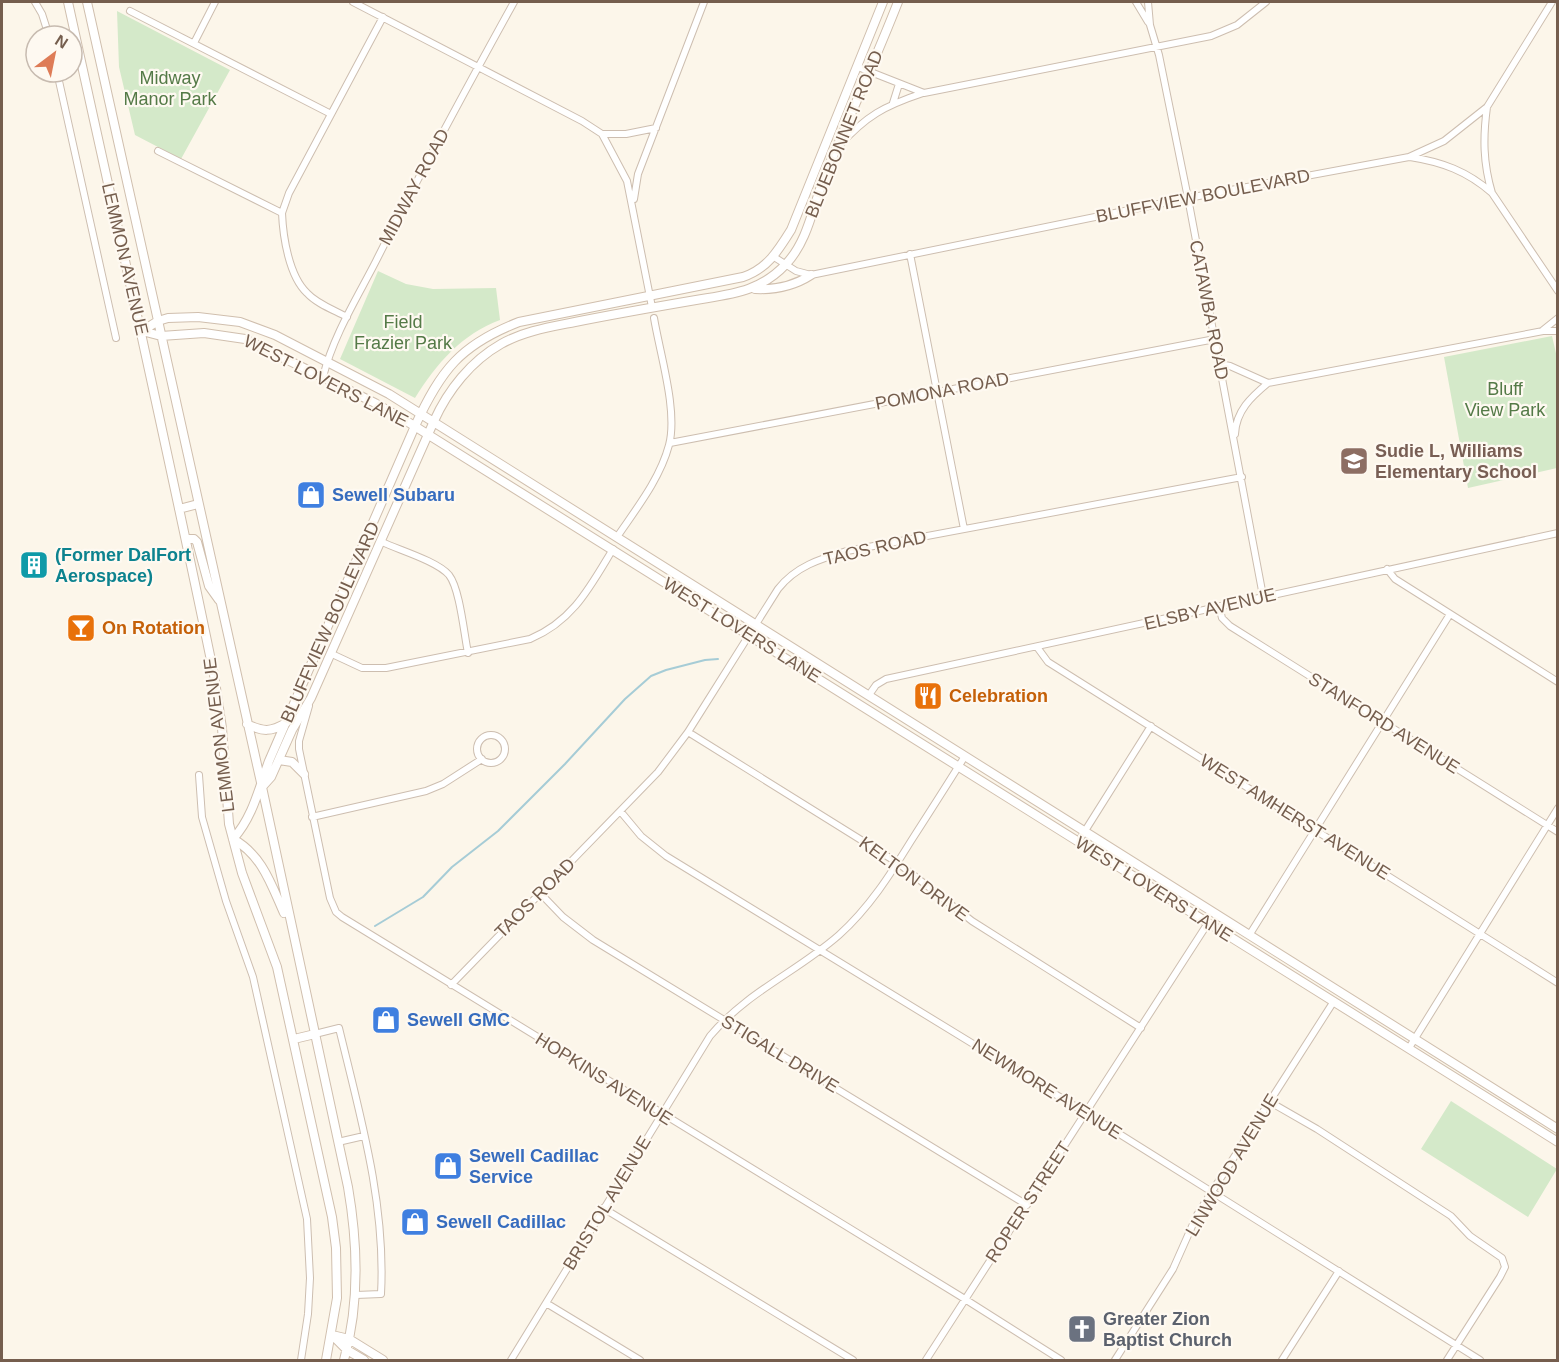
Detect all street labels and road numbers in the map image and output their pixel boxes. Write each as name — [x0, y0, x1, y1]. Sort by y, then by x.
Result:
street label: BLUEBONNET ROAD — [801, 47, 887, 221]
street label: MIDWAY ROAD — [375, 125, 453, 248]
street label: BLUFFVIEW BOULEVARD — [1094, 165, 1312, 227]
street label: LEMMON AVENUE — [98, 181, 152, 337]
street label: CATAWBA ROAD — [1186, 239, 1232, 381]
street label: WEST LOVERS LANE — [240, 331, 412, 431]
street label: POMONA ROAD — [873, 368, 1011, 414]
street label: BLUFFVIEW BOULEVARD — [277, 518, 383, 726]
street label: TAOS ROAD — [822, 526, 928, 570]
street label: WEST LOVERS LANE — [660, 573, 824, 687]
street label: ELSBY AVENUE — [1142, 584, 1278, 634]
street label: LEMMON AVENUE — [200, 657, 238, 813]
street label: STANFORD AVENUE — [1305, 668, 1463, 778]
street label: WEST AMHERST AVENUE — [1196, 750, 1394, 884]
street label: WEST LOVERS LANE — [1072, 832, 1236, 946]
street label: KELTON DRIVE — [855, 833, 973, 925]
street label: TAOS ROAD — [491, 854, 579, 942]
street label: STIGALL DRIVE — [718, 1011, 842, 1097]
street label: HOPKINS AVENUE — [532, 1029, 676, 1129]
street label: NEWMORE AVENUE — [968, 1035, 1126, 1143]
street label: LINWOOD AVENUE — [1182, 1090, 1282, 1240]
street label: BRISTOL AVENUE — [559, 1132, 655, 1274]
street label: ROPER STREET — [981, 1138, 1075, 1266]

